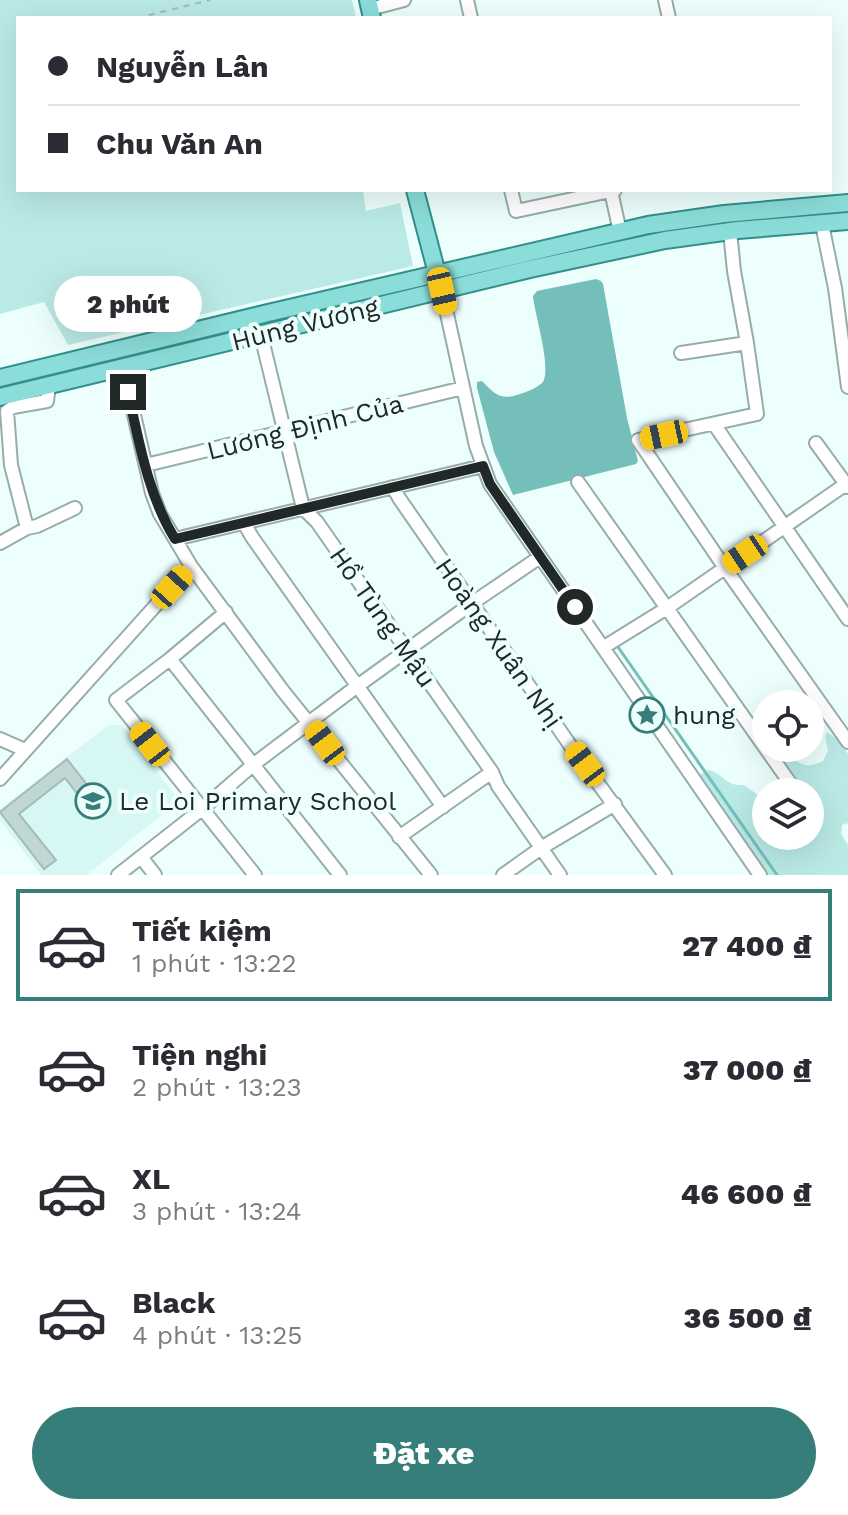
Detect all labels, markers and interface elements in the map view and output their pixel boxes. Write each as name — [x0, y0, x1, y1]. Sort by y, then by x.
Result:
text: Nguyễn Lân — [96, 49, 269, 84]
text: Chu Văn An — [96, 126, 263, 161]
car — [425, 265, 459, 317]
callout: 2 phút — [54, 276, 202, 332]
text: 2 phút — [87, 289, 169, 319]
street label: Hùng Vương — [228, 291, 382, 357]
route end — [110, 374, 146, 410]
street label: Lương Định Của — [204, 388, 407, 466]
car — [638, 418, 690, 452]
car — [718, 531, 772, 577]
street label: Hồ Tùng Mậu — [324, 541, 442, 693]
street label: Hoàng Xuân Nhị — [429, 552, 569, 734]
car — [147, 561, 197, 613]
route start — [557, 589, 593, 625]
map controls — [752, 690, 824, 850]
button: locate — [752, 690, 824, 762]
place icon: hung — [628, 696, 666, 734]
place label: hung — [673, 700, 735, 730]
car — [301, 717, 349, 769]
car — [126, 718, 174, 770]
car — [561, 738, 609, 790]
button: layers — [752, 778, 824, 850]
school or university icon: Le Loi Primary School — [74, 782, 112, 820]
place label: Le Loi Primary School — [119, 786, 396, 816]
icon: car — [36, 909, 108, 981]
text: Tiết kiệm — [132, 913, 272, 948]
text: 27 400 ₫ — [682, 928, 812, 963]
text: 1 phút · 13:22 — [132, 948, 297, 978]
icon: car — [36, 1033, 108, 1105]
text: Tiện nghi — [132, 1037, 267, 1072]
text: 37 000 ₫ — [683, 1052, 812, 1087]
text: 2 phút · 13:23 — [132, 1072, 302, 1102]
icon: car — [36, 1157, 108, 1229]
text: XL — [132, 1161, 170, 1196]
text: 46 600 ₫ — [681, 1176, 812, 1211]
text: 3 phút · 13:24 — [132, 1196, 302, 1226]
icon: car — [36, 1281, 108, 1353]
text: Black — [132, 1285, 216, 1320]
text: 36 500 ₫ — [683, 1300, 812, 1335]
text: 4 phút · 13:25 — [132, 1320, 302, 1350]
button: Đặt xe — [32, 1407, 816, 1499]

